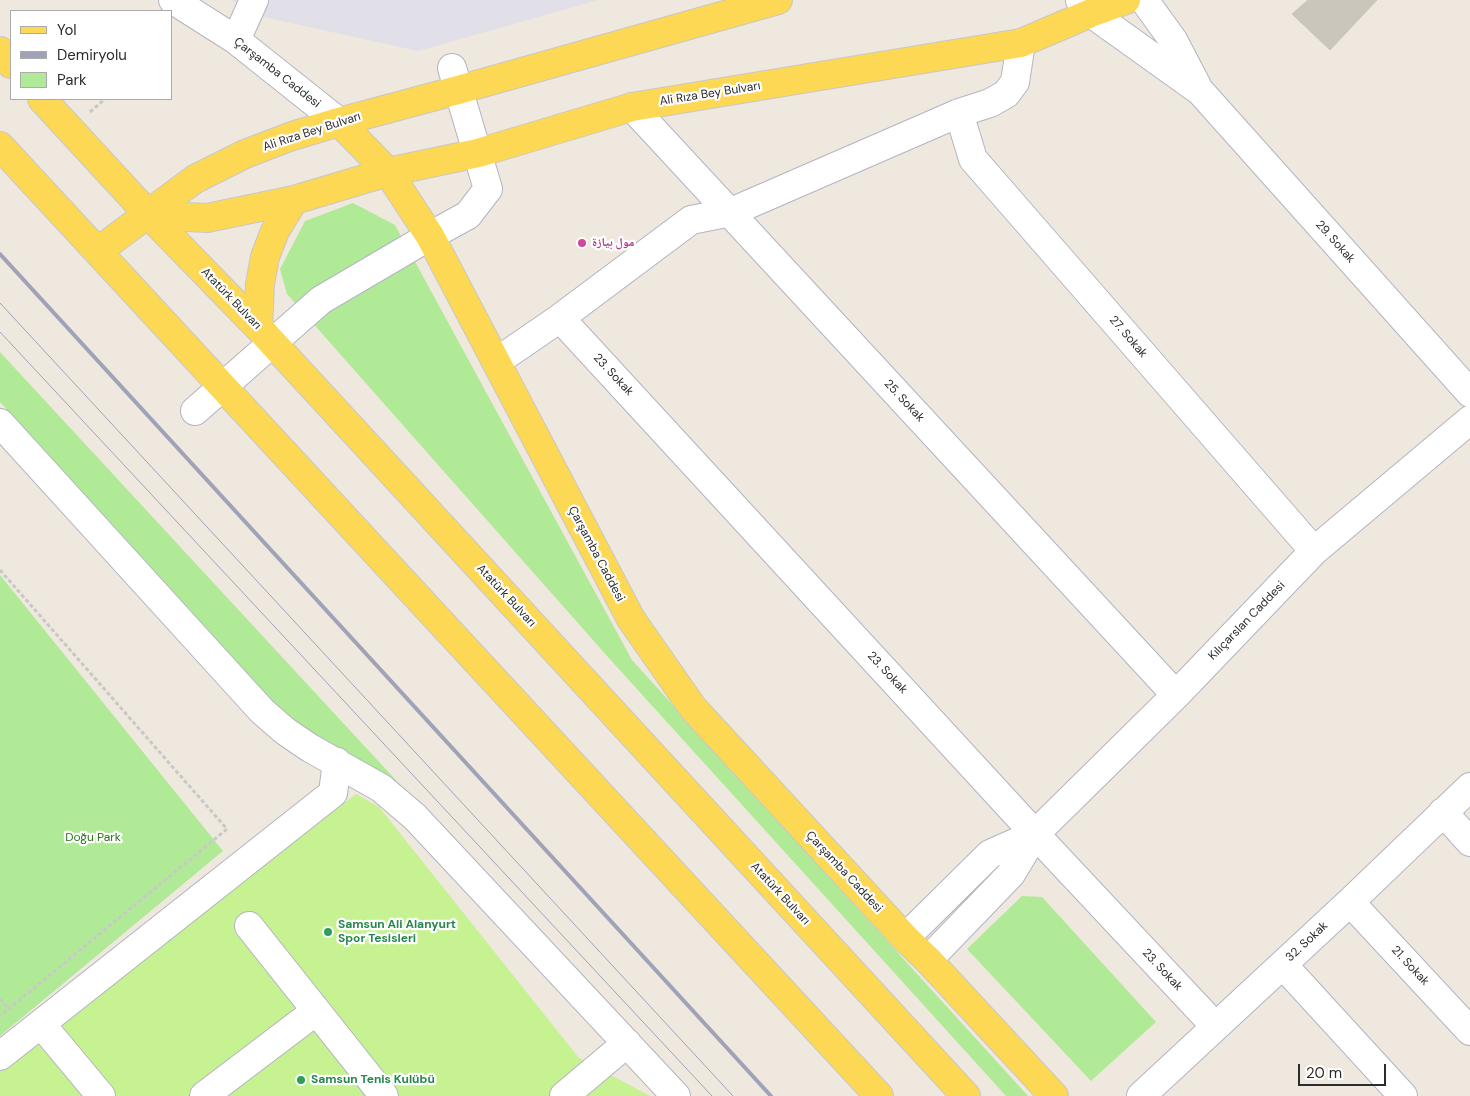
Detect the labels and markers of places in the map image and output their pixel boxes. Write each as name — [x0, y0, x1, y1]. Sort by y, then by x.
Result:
place label: مول بيازة — [592, 236, 634, 250]
marker: مول بيازة — [576, 237, 588, 249]
place label: Samsun Ali Alanyurt Spor Tesisleri — [338, 918, 456, 946]
marker: Samsun Ali Alanyurt Spor Tesisleri — [322, 926, 334, 938]
place label: Samsun Tenis Kulübü — [311, 1073, 435, 1087]
marker: Samsun Tenis Kulübü — [295, 1074, 307, 1086]

